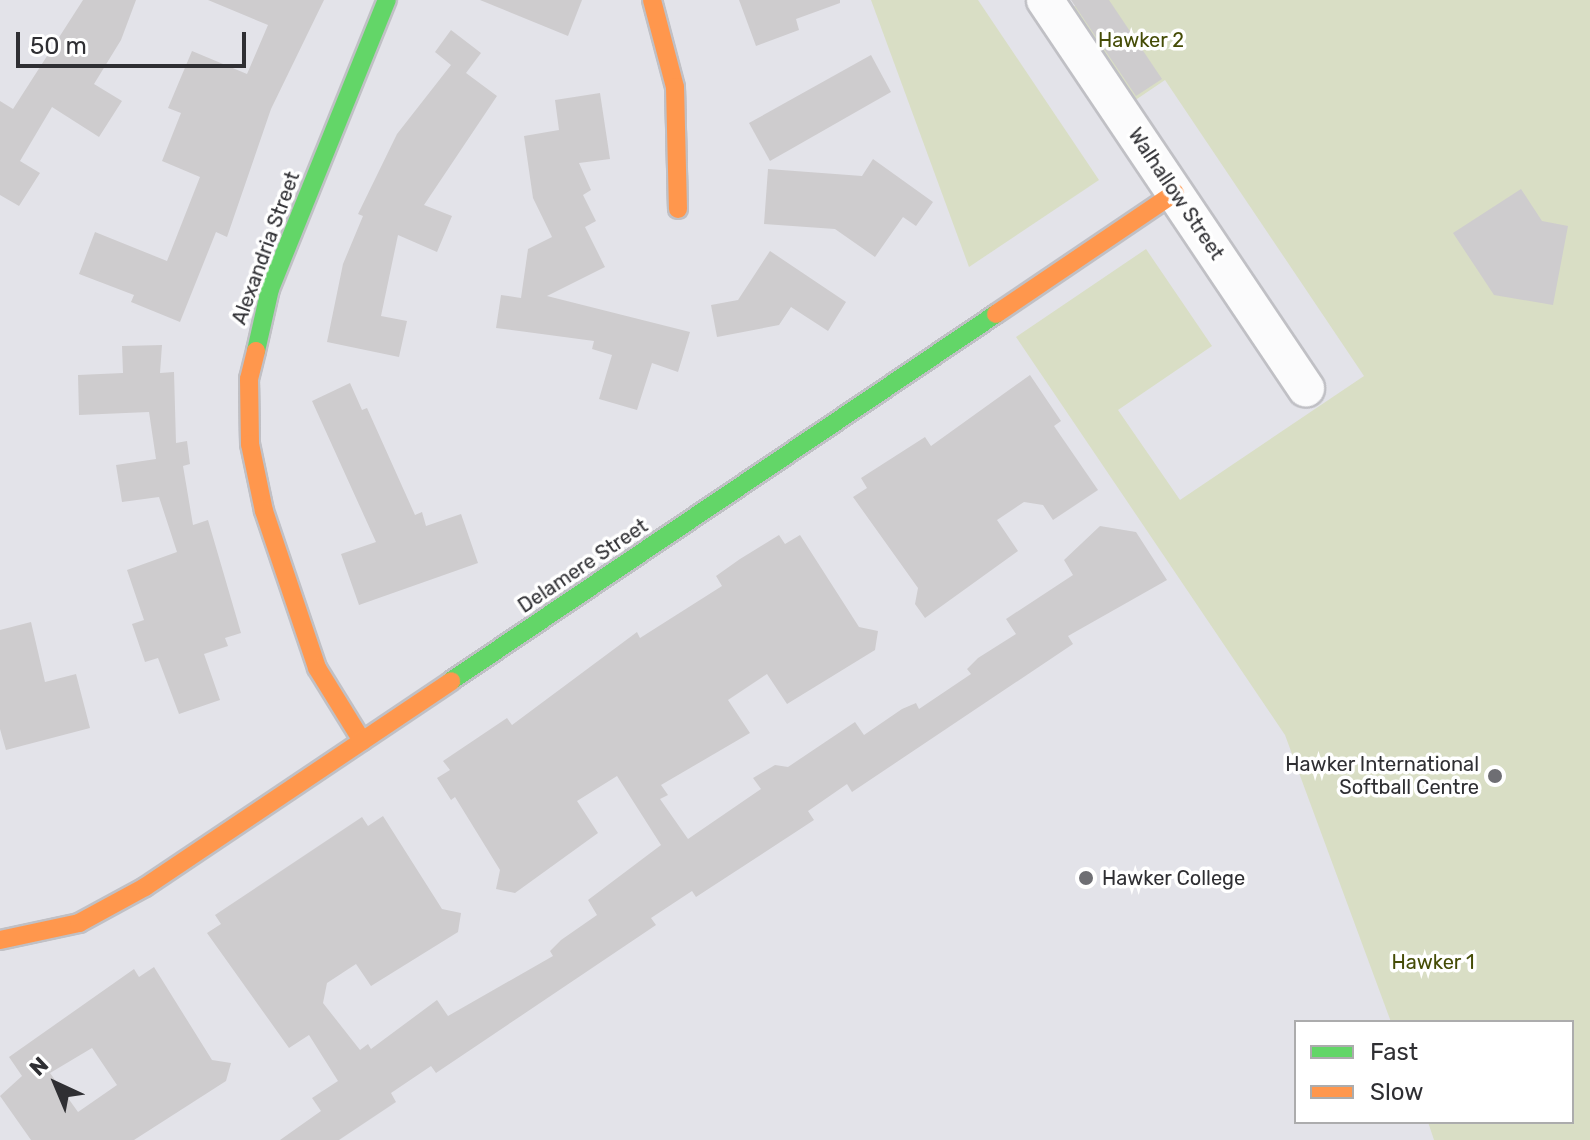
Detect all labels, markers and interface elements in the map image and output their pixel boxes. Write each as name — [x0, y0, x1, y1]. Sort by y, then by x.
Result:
scale bar — [20, 16, 250, 66]
park label: Hawker 2 — [1098, 28, 1184, 52]
text: 50 m — [30, 32, 87, 60]
street label: Walhallow Street — [1123, 123, 1229, 265]
street label: Alexandria Street — [227, 168, 305, 328]
street label: Delamere Street — [514, 514, 652, 618]
place label: Hawker International Softball Centre — [1285, 752, 1479, 799]
marker: Hawker International Softball Centre — [1486, 767, 1504, 785]
place label: Hawker College — [1102, 866, 1246, 890]
marker: Hawker College — [1077, 869, 1095, 887]
park label: Hawker 1 — [1391, 950, 1475, 974]
legend — [1294, 1020, 1574, 1124]
text: Fast — [1370, 1038, 1418, 1066]
north arrow — [16, 1044, 96, 1124]
text: N — [24, 1051, 54, 1082]
text: Slow — [1370, 1078, 1423, 1106]

